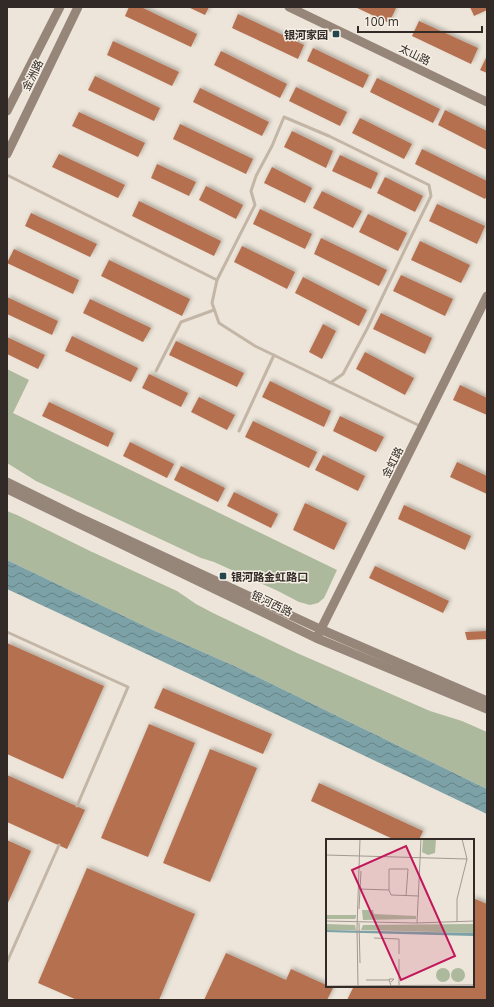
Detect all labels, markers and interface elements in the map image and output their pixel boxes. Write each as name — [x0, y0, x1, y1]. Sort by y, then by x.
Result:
scale bar — [358, 8, 482, 34]
text: 100 m — [364, 13, 399, 30]
place label: 银河家园 — [284, 27, 328, 42]
marker: 银河家园 — [331, 29, 341, 39]
street label: 太山路 — [397, 40, 433, 68]
street label: 金洲路 — [18, 57, 46, 93]
street label: 金虹路 — [378, 444, 406, 480]
place label: 银河路金虹路口 — [231, 569, 308, 584]
marker: 银河路金虹路口 — [218, 571, 228, 581]
street label: 银河西路 — [249, 587, 295, 619]
inset map — [326, 839, 474, 987]

